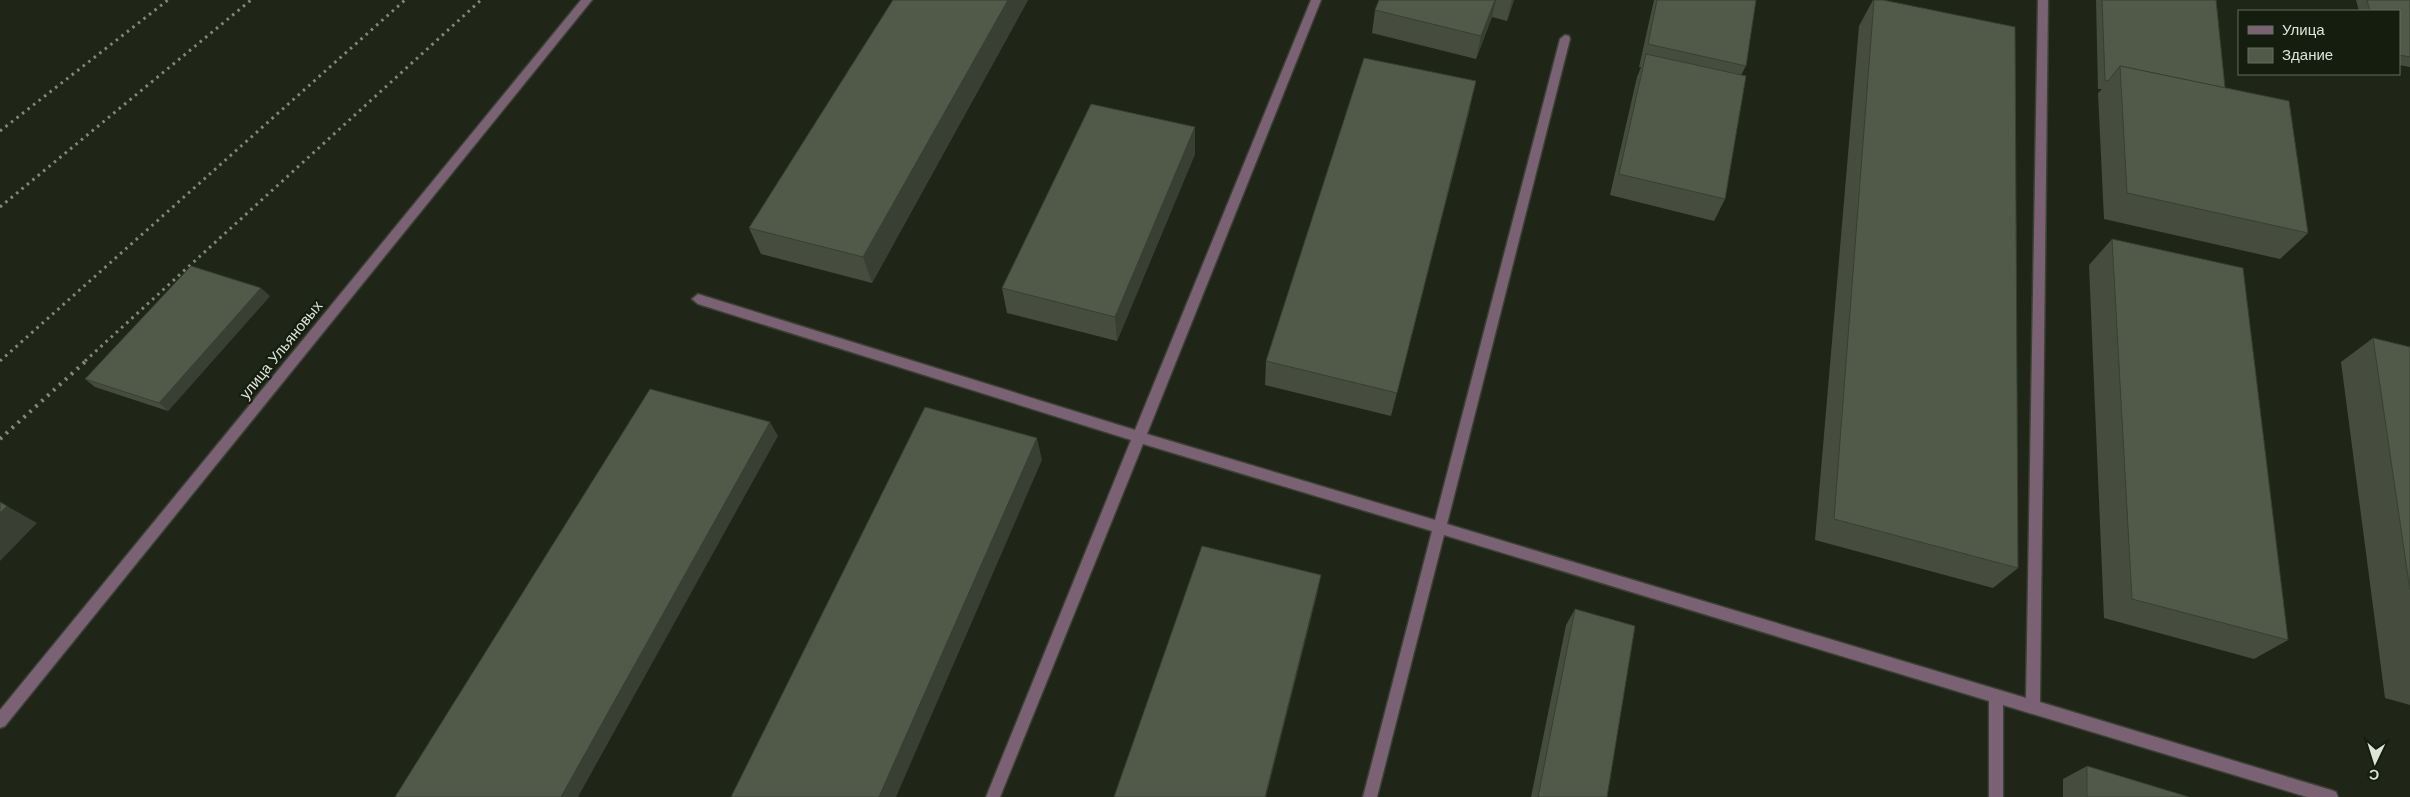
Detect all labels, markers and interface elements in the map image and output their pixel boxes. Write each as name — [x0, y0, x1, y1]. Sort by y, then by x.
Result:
legend — [2238, 10, 2400, 75]
text: Улица — [2282, 21, 2325, 38]
text: Здание — [2282, 46, 2333, 63]
street label: улица Ульяновых — [236, 297, 326, 402]
north arrow — [2350, 737, 2400, 787]
text: С — [2368, 767, 2380, 783]

